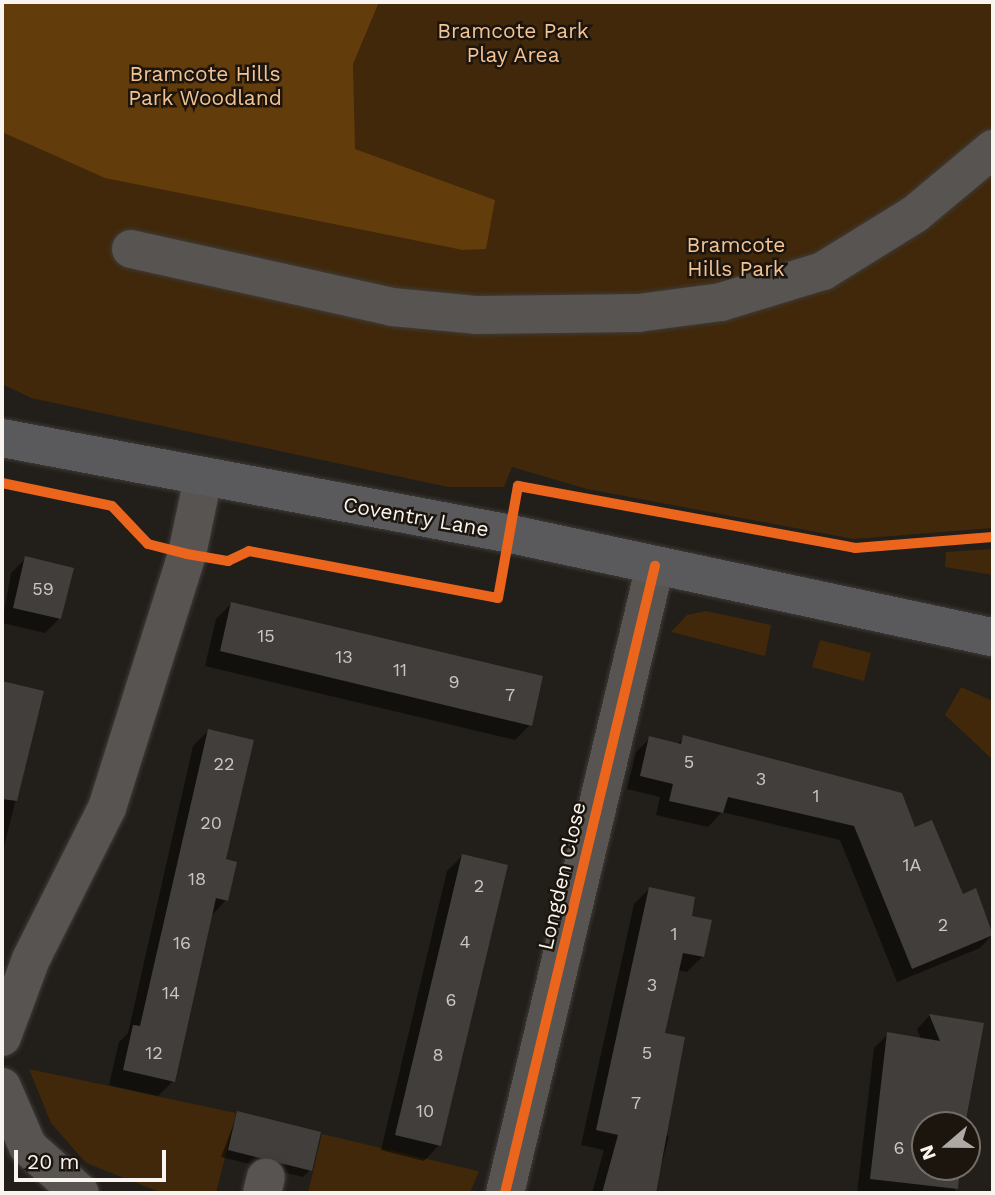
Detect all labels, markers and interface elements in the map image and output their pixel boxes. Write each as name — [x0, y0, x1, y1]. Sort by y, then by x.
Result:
park label: Bramcote Park Play Area — [437, 18, 589, 68]
park label: Bramcote Hills Park Woodland — [128, 61, 282, 111]
park label: Bramcote Hills Park — [687, 232, 785, 282]
street label: Coventry Lane — [341, 492, 491, 542]
house number: 59 — [32, 578, 54, 600]
house number: 15 — [257, 625, 275, 647]
house number: 13 — [335, 646, 353, 668]
house number: 11 — [393, 659, 407, 681]
house number: 9 — [448, 671, 460, 693]
house number: 7 — [505, 684, 515, 706]
house number: 5 — [684, 751, 694, 773]
house number: 22 — [214, 753, 234, 775]
house number: 3 — [756, 768, 766, 790]
house number: 1 — [812, 785, 820, 807]
street label: Longden Close — [533, 800, 591, 952]
house number: 20 — [200, 812, 222, 834]
house number: 1A — [903, 854, 921, 876]
house number: 18 — [188, 868, 206, 890]
house number: 2 — [474, 875, 484, 897]
house number: 2 — [938, 914, 948, 936]
house number: 1 — [670, 923, 678, 945]
house number: 4 — [460, 931, 470, 953]
house number: 16 — [173, 932, 191, 954]
house number: 3 — [647, 974, 657, 996]
house number: 14 — [162, 982, 180, 1004]
house number: 6 — [446, 989, 456, 1011]
house number: 12 — [145, 1042, 163, 1064]
house number: 5 — [642, 1042, 652, 1064]
house number: 8 — [432, 1044, 444, 1066]
house number: 7 — [631, 1092, 641, 1114]
house number: 10 — [416, 1100, 434, 1122]
north arrow — [911, 1111, 981, 1181]
scale bar — [18, 1136, 170, 1180]
house number: 6 — [894, 1137, 904, 1159]
text: N — [914, 1142, 941, 1163]
text: 20 m — [27, 1149, 79, 1174]

